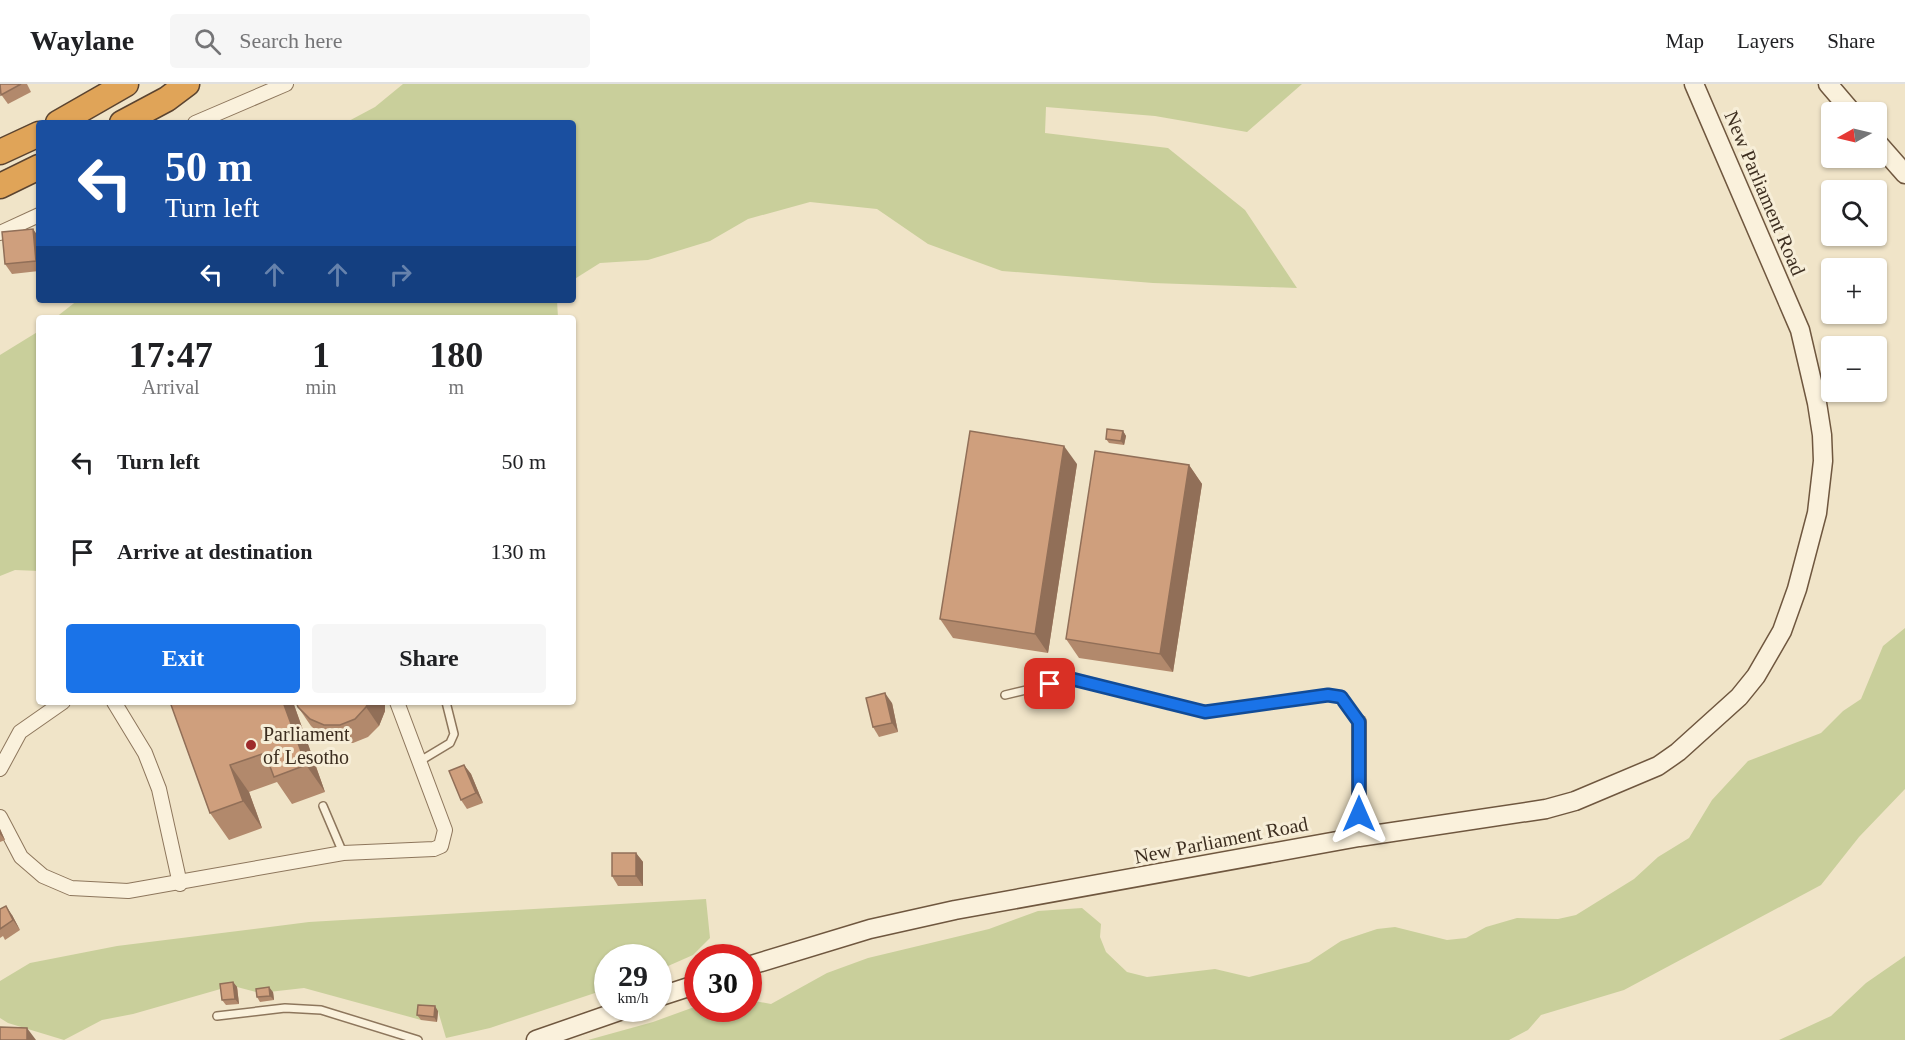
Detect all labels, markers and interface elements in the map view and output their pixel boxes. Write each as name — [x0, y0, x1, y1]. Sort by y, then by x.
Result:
search box — [170, 14, 590, 68]
text: Waylane — [30, 25, 134, 56]
icon: search — [191, 25, 224, 58]
text: Search here — [239, 28, 342, 53]
text: Map — [1666, 29, 1704, 53]
text: Layers — [1737, 29, 1794, 53]
text: Share — [1827, 29, 1875, 53]
north arrow — [1821, 102, 1887, 168]
map controls — [1821, 102, 1887, 402]
street label: New Parliament Road — [1720, 107, 1810, 279]
icon: left — [66, 144, 144, 222]
text: 50 m — [165, 144, 253, 190]
button: search — [1821, 180, 1887, 246]
text: Turn left — [165, 193, 259, 223]
icon: left — [195, 258, 228, 291]
icon: ahead — [258, 258, 291, 291]
icon: ahead — [321, 258, 354, 291]
icon: right — [384, 258, 417, 291]
button: + — [1821, 258, 1887, 324]
text: 17:47 — [129, 335, 213, 375]
text: 1 — [312, 335, 330, 375]
text: 180 — [429, 335, 483, 375]
button: − — [1821, 336, 1887, 402]
text: Arrival — [142, 376, 200, 398]
text: min — [305, 376, 337, 398]
text: m — [449, 376, 464, 398]
icon: left — [66, 446, 99, 479]
text: Turn left — [117, 449, 200, 474]
text: 50 m — [501, 449, 546, 474]
icon: arrive — [66, 536, 99, 569]
text: Arrive at destination — [117, 539, 313, 564]
text: 130 m — [490, 539, 546, 564]
button: Exit — [66, 624, 300, 693]
button: Share — [312, 624, 546, 693]
pin — [1024, 658, 1075, 709]
icon: arrive — [1033, 667, 1066, 700]
place label: Parliament of Lesotho — [263, 723, 350, 768]
marker: Parliament of Lesotho — [244, 738, 258, 752]
position arrow — [1327, 782, 1391, 846]
street label: New Parliament Road — [1132, 812, 1310, 868]
speed limit sign: 30 — [684, 944, 762, 1022]
text: 29 — [618, 959, 648, 992]
text: km/h — [618, 990, 648, 1006]

